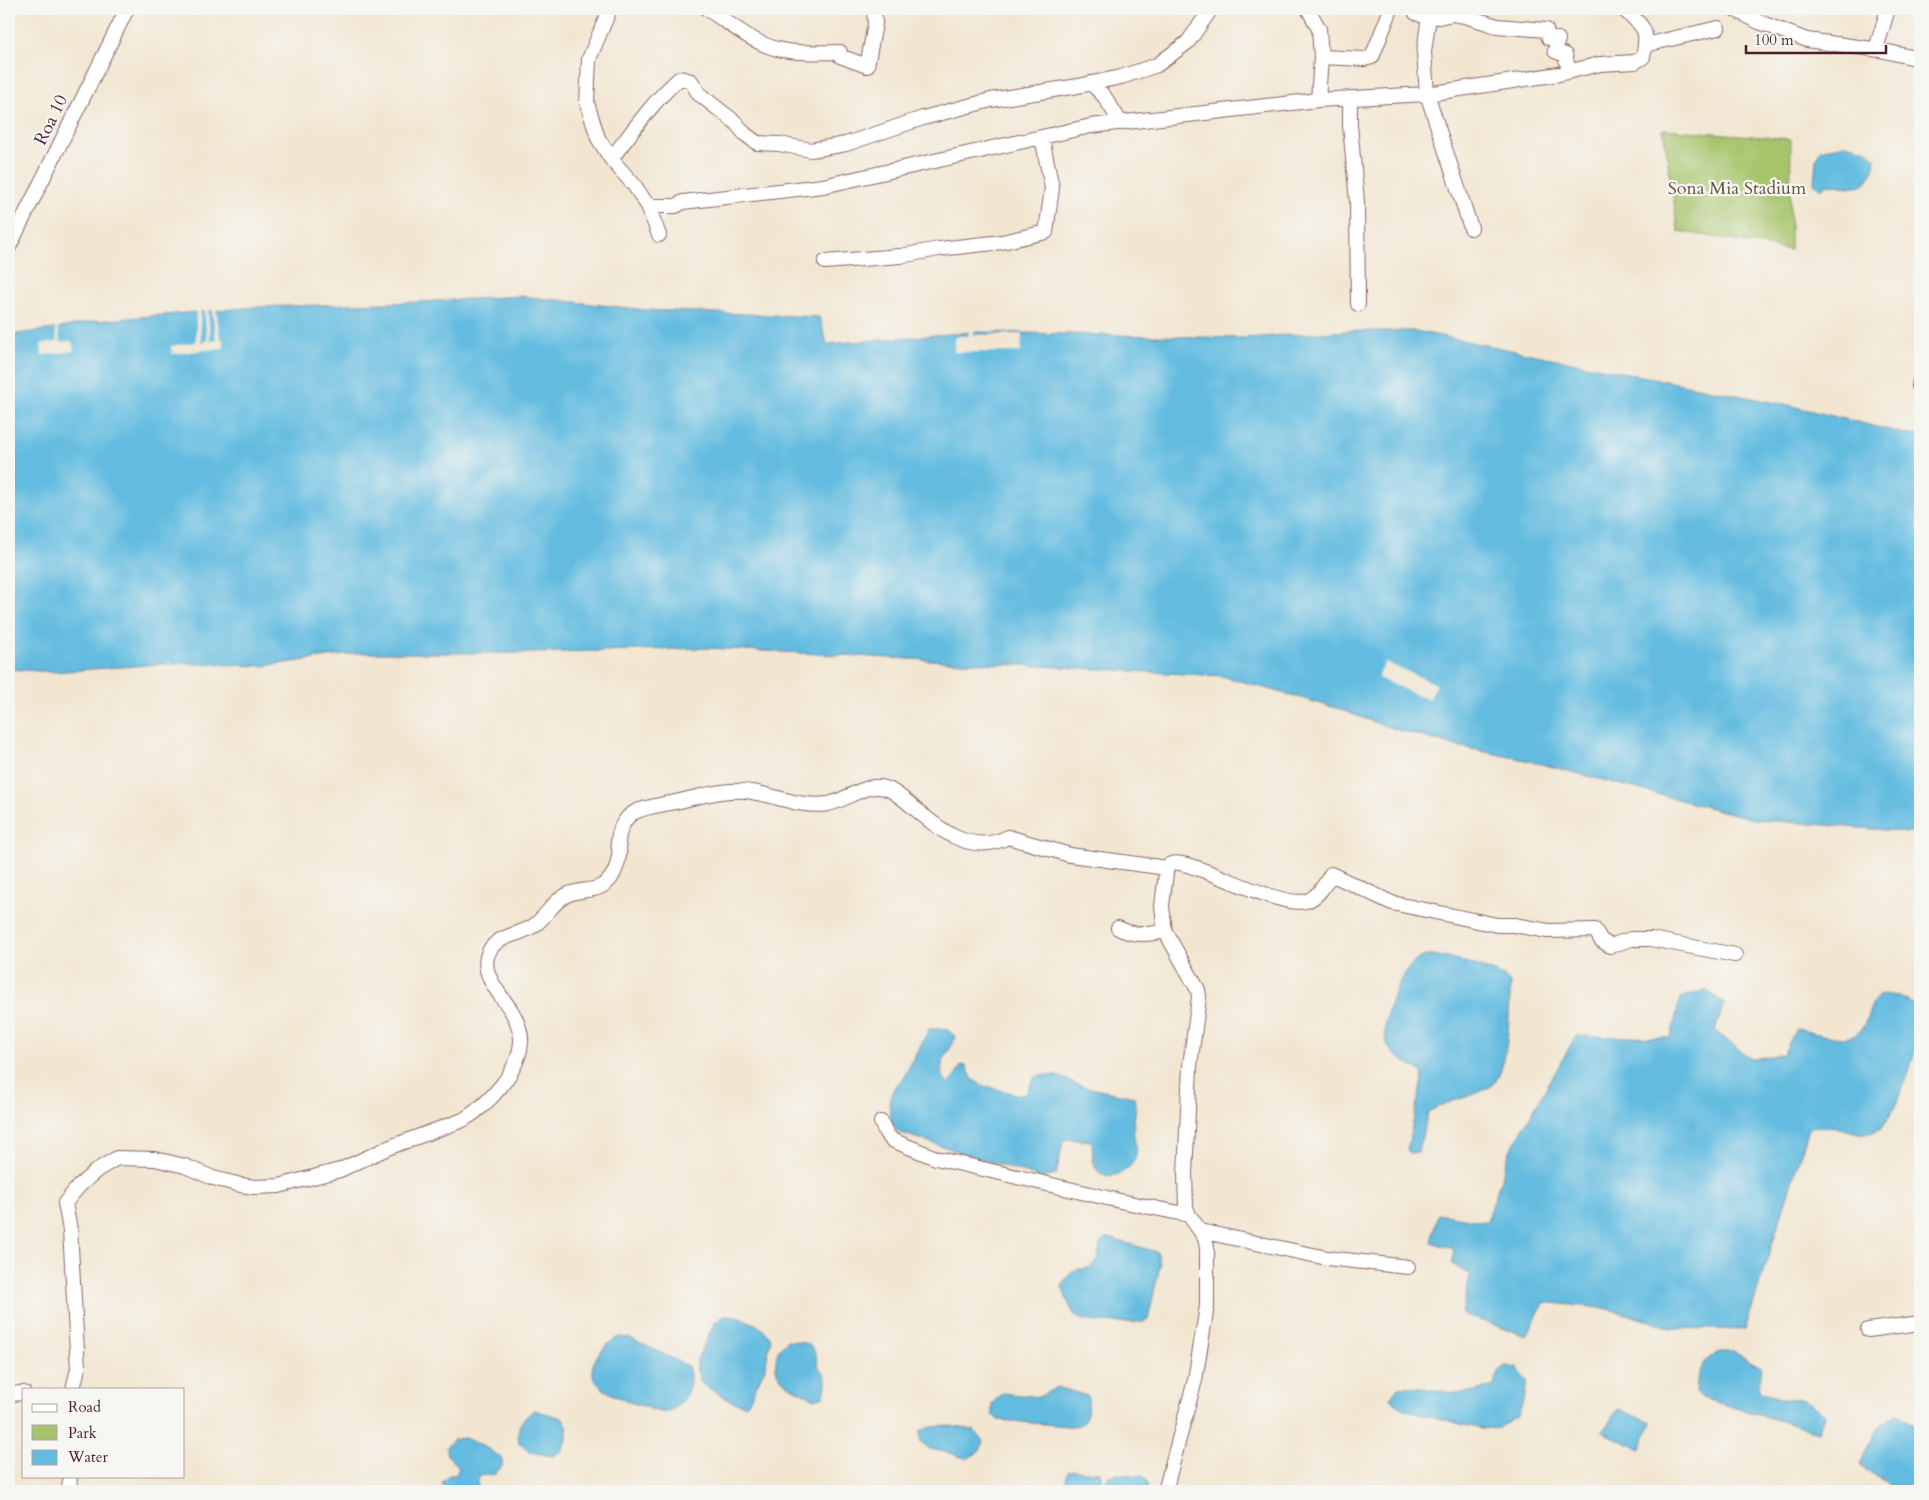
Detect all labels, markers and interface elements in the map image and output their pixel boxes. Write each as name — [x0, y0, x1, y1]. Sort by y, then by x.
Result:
scale bar — [1746, 22, 1886, 54]
text: 100 m — [1754, 30, 1794, 50]
street label: Roa 10 — [28, 91, 74, 149]
park label: Sona Mia Stadium — [1668, 176, 1807, 201]
legend — [22, 1388, 185, 1478]
text: Road — [68, 1397, 101, 1417]
text: Park — [68, 1423, 97, 1443]
text: Water — [67, 1447, 109, 1467]

